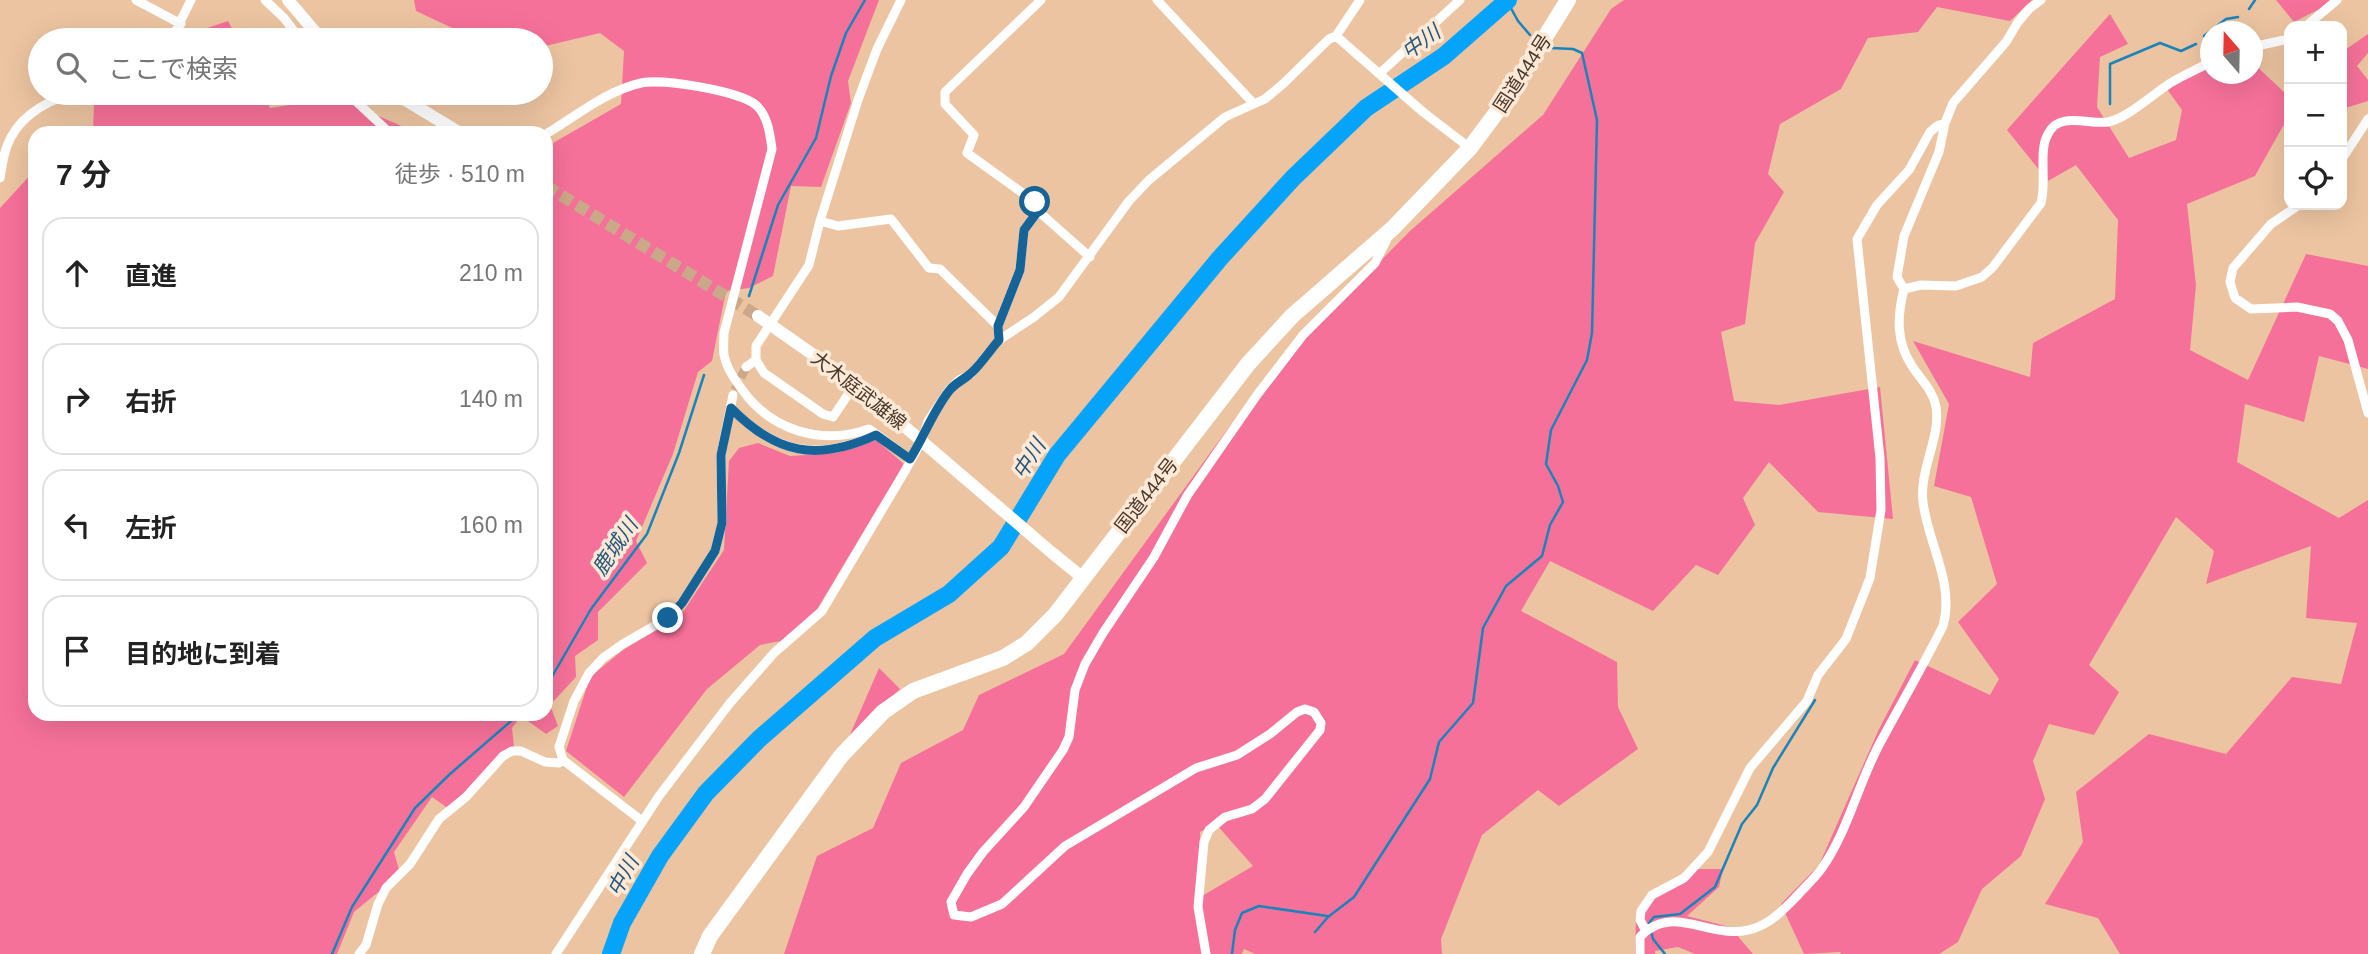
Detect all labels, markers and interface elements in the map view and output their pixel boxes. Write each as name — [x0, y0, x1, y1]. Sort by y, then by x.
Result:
water label: 中川 — [1397, 19, 1446, 63]
north arrow — [2200, 21, 2263, 84]
map controls — [2284, 21, 2347, 210]
button: + — [2284, 21, 2347, 84]
search box — [28, 28, 553, 105]
street label: 国道444号 — [1489, 30, 1555, 116]
icon: search — [52, 48, 90, 86]
text: ここで検索 — [108, 54, 238, 84]
button: − — [2284, 84, 2347, 147]
button: locate — [2284, 147, 2347, 210]
text: 7 分 — [56, 158, 111, 191]
text: 徒歩 · 510 m — [395, 161, 525, 187]
route start — [1019, 186, 1050, 217]
icon: ahead — [58, 254, 96, 292]
text: 210 m — [459, 260, 523, 286]
text: 直進 — [125, 261, 177, 291]
street label: 大木庭武雄線 — [807, 347, 910, 434]
icon: right — [58, 380, 96, 418]
text: 140 m — [459, 386, 523, 412]
text: 右折 — [125, 387, 177, 417]
water label: 中川 — [1007, 433, 1051, 483]
street label: 国道444号 — [1111, 454, 1182, 537]
icon: left — [58, 506, 96, 544]
text: 160 m — [459, 512, 523, 538]
text: 左折 — [125, 513, 177, 543]
water label: 鹿城川 — [587, 513, 643, 579]
route end — [652, 602, 683, 633]
icon: arrive — [58, 632, 96, 670]
text: 目的地に到着 — [125, 639, 281, 669]
water label: 中川 — [602, 850, 644, 900]

